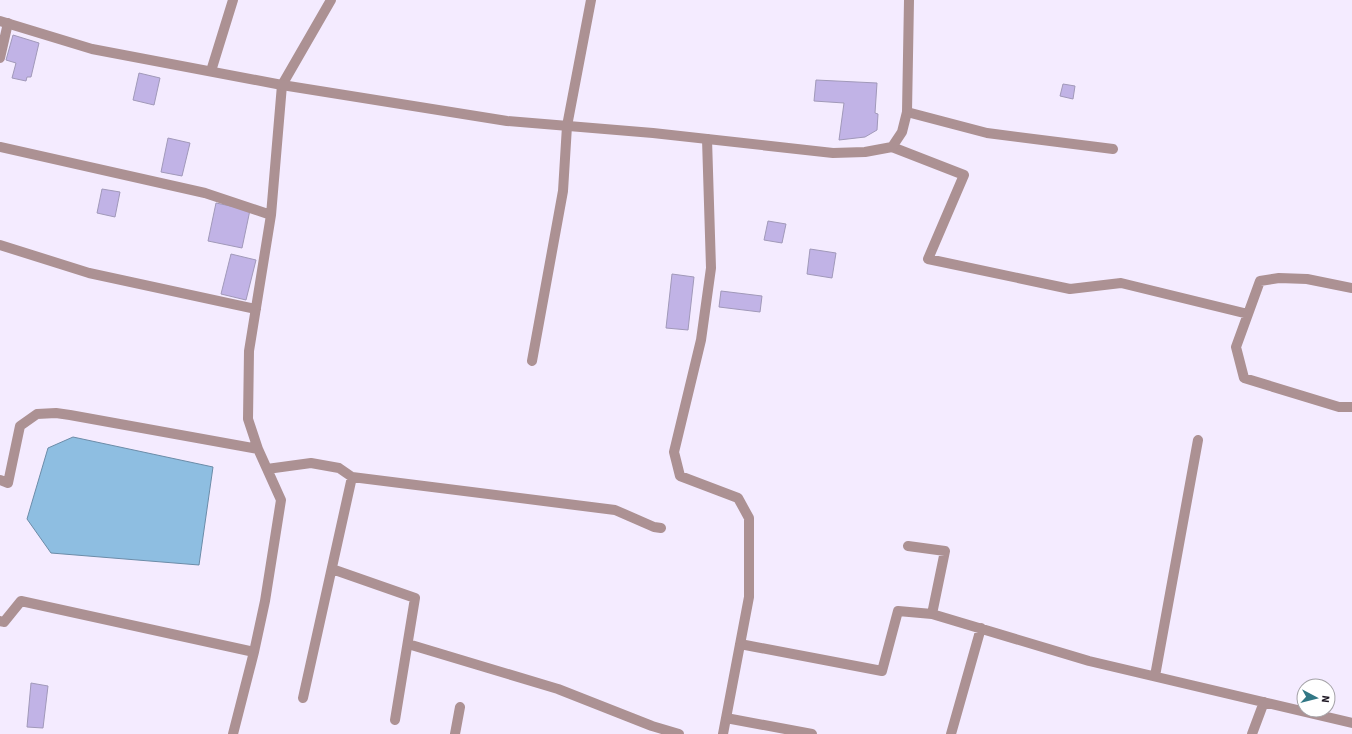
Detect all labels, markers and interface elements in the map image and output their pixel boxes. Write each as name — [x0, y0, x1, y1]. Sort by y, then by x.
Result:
north arrow — [1296, 678, 1336, 718]
text: N — [1318, 695, 1333, 704]

